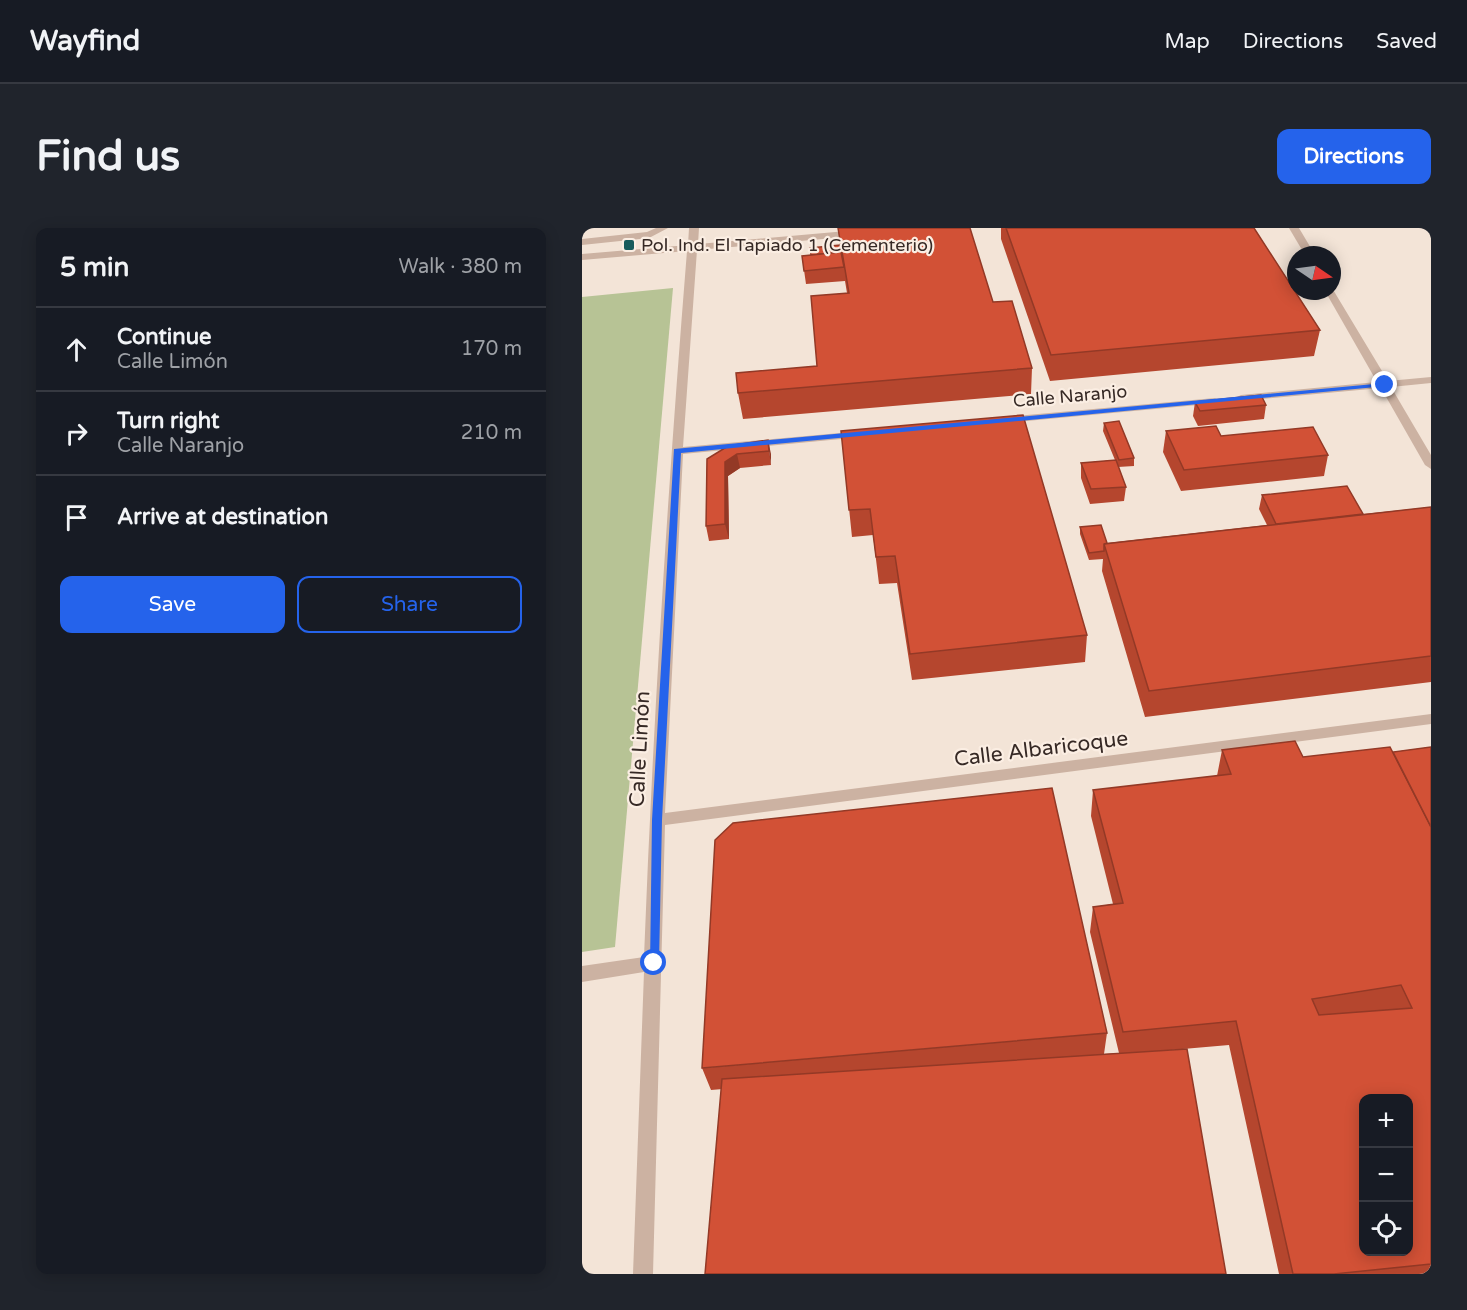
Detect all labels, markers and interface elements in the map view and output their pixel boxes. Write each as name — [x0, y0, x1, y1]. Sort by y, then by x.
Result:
text: Wayfind — [30, 24, 140, 58]
text: Map — [1164, 29, 1210, 54]
text: Directions — [1243, 29, 1343, 54]
text: Saved — [1376, 29, 1437, 54]
button: Directions — [1277, 129, 1431, 184]
text: Find us — [36, 131, 180, 182]
place label: Pol. Ind. El Tapiado 1 (Cementerio) — [641, 234, 933, 256]
marker: Pol. Ind. El Tapiado 1 (Cementerio) — [622, 238, 636, 252]
north arrow — [1287, 246, 1341, 300]
text: 5 min — [60, 252, 129, 283]
text: Walk · 380 m — [399, 255, 522, 279]
text: Continue — [117, 324, 212, 350]
icon: ahead — [60, 333, 93, 366]
text: 170 m — [461, 337, 522, 361]
text: Calle Limón — [117, 350, 228, 374]
route end — [1371, 371, 1397, 397]
street label: Calle Naranjo — [1012, 380, 1128, 412]
text: Turn right — [117, 408, 219, 434]
icon: right — [60, 417, 93, 450]
text: 210 m — [461, 421, 522, 445]
text: Calle Naranjo — [117, 434, 244, 458]
icon: arrive — [60, 501, 93, 534]
text: Arrive at destination — [117, 504, 328, 530]
button: Save — [60, 576, 285, 633]
button: Share — [297, 576, 522, 633]
street label: Calle Limón — [624, 690, 656, 808]
street label: Calle Albaricoque — [953, 726, 1130, 772]
route start — [640, 949, 666, 975]
map controls — [1359, 1094, 1413, 1256]
button: + — [1359, 1094, 1413, 1148]
button: − — [1359, 1148, 1413, 1202]
button: locate — [1359, 1202, 1413, 1256]

